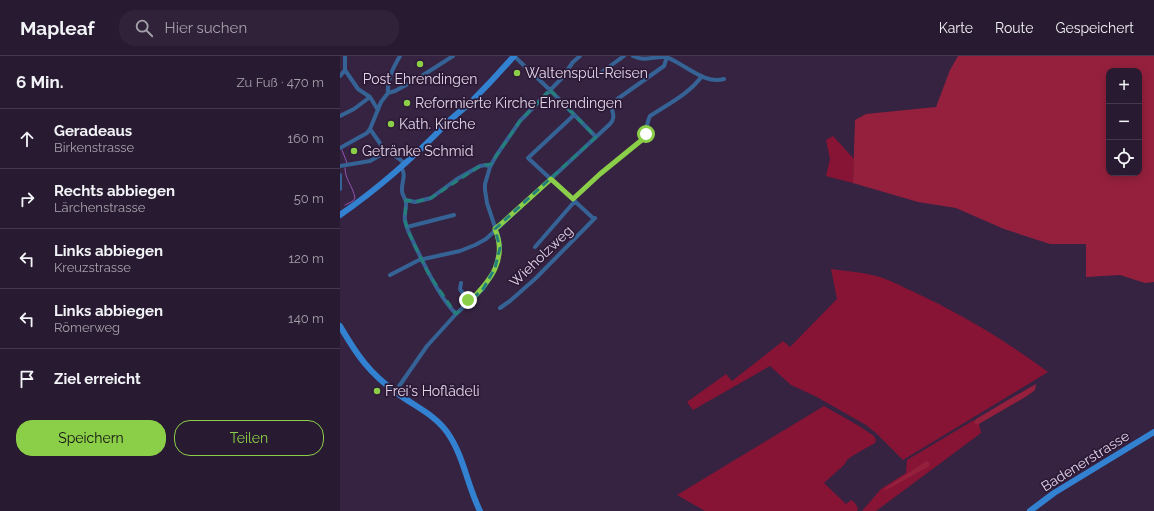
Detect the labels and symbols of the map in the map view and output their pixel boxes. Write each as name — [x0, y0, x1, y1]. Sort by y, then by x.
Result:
marker: Post Ehrendingen — [415, 59, 425, 69]
place label: Waltenspül-Reisen — [525, 65, 648, 81]
marker: Waltenspül-Reisen — [512, 68, 522, 78]
place label: Post Ehrendingen — [363, 71, 477, 87]
place label: Reformierte Kirche Ehrendingen — [415, 95, 622, 111]
marker: Reformierte Kirche Ehrendingen — [402, 98, 412, 108]
place label: Kath. Kirche — [399, 116, 475, 132]
marker: Kath. Kirche — [386, 119, 396, 129]
route start — [637, 125, 655, 143]
place label: Getränke Schmid — [362, 143, 473, 159]
marker: Getränke Schmid — [349, 146, 359, 156]
street label: Wieholzweg — [506, 222, 576, 290]
route end — [459, 291, 477, 309]
place label: Frei's Hoflädeli — [385, 383, 480, 399]
marker: Frei's Hoflädeli — [372, 386, 382, 396]
street label: Badenerstrasse — [1038, 427, 1132, 495]

